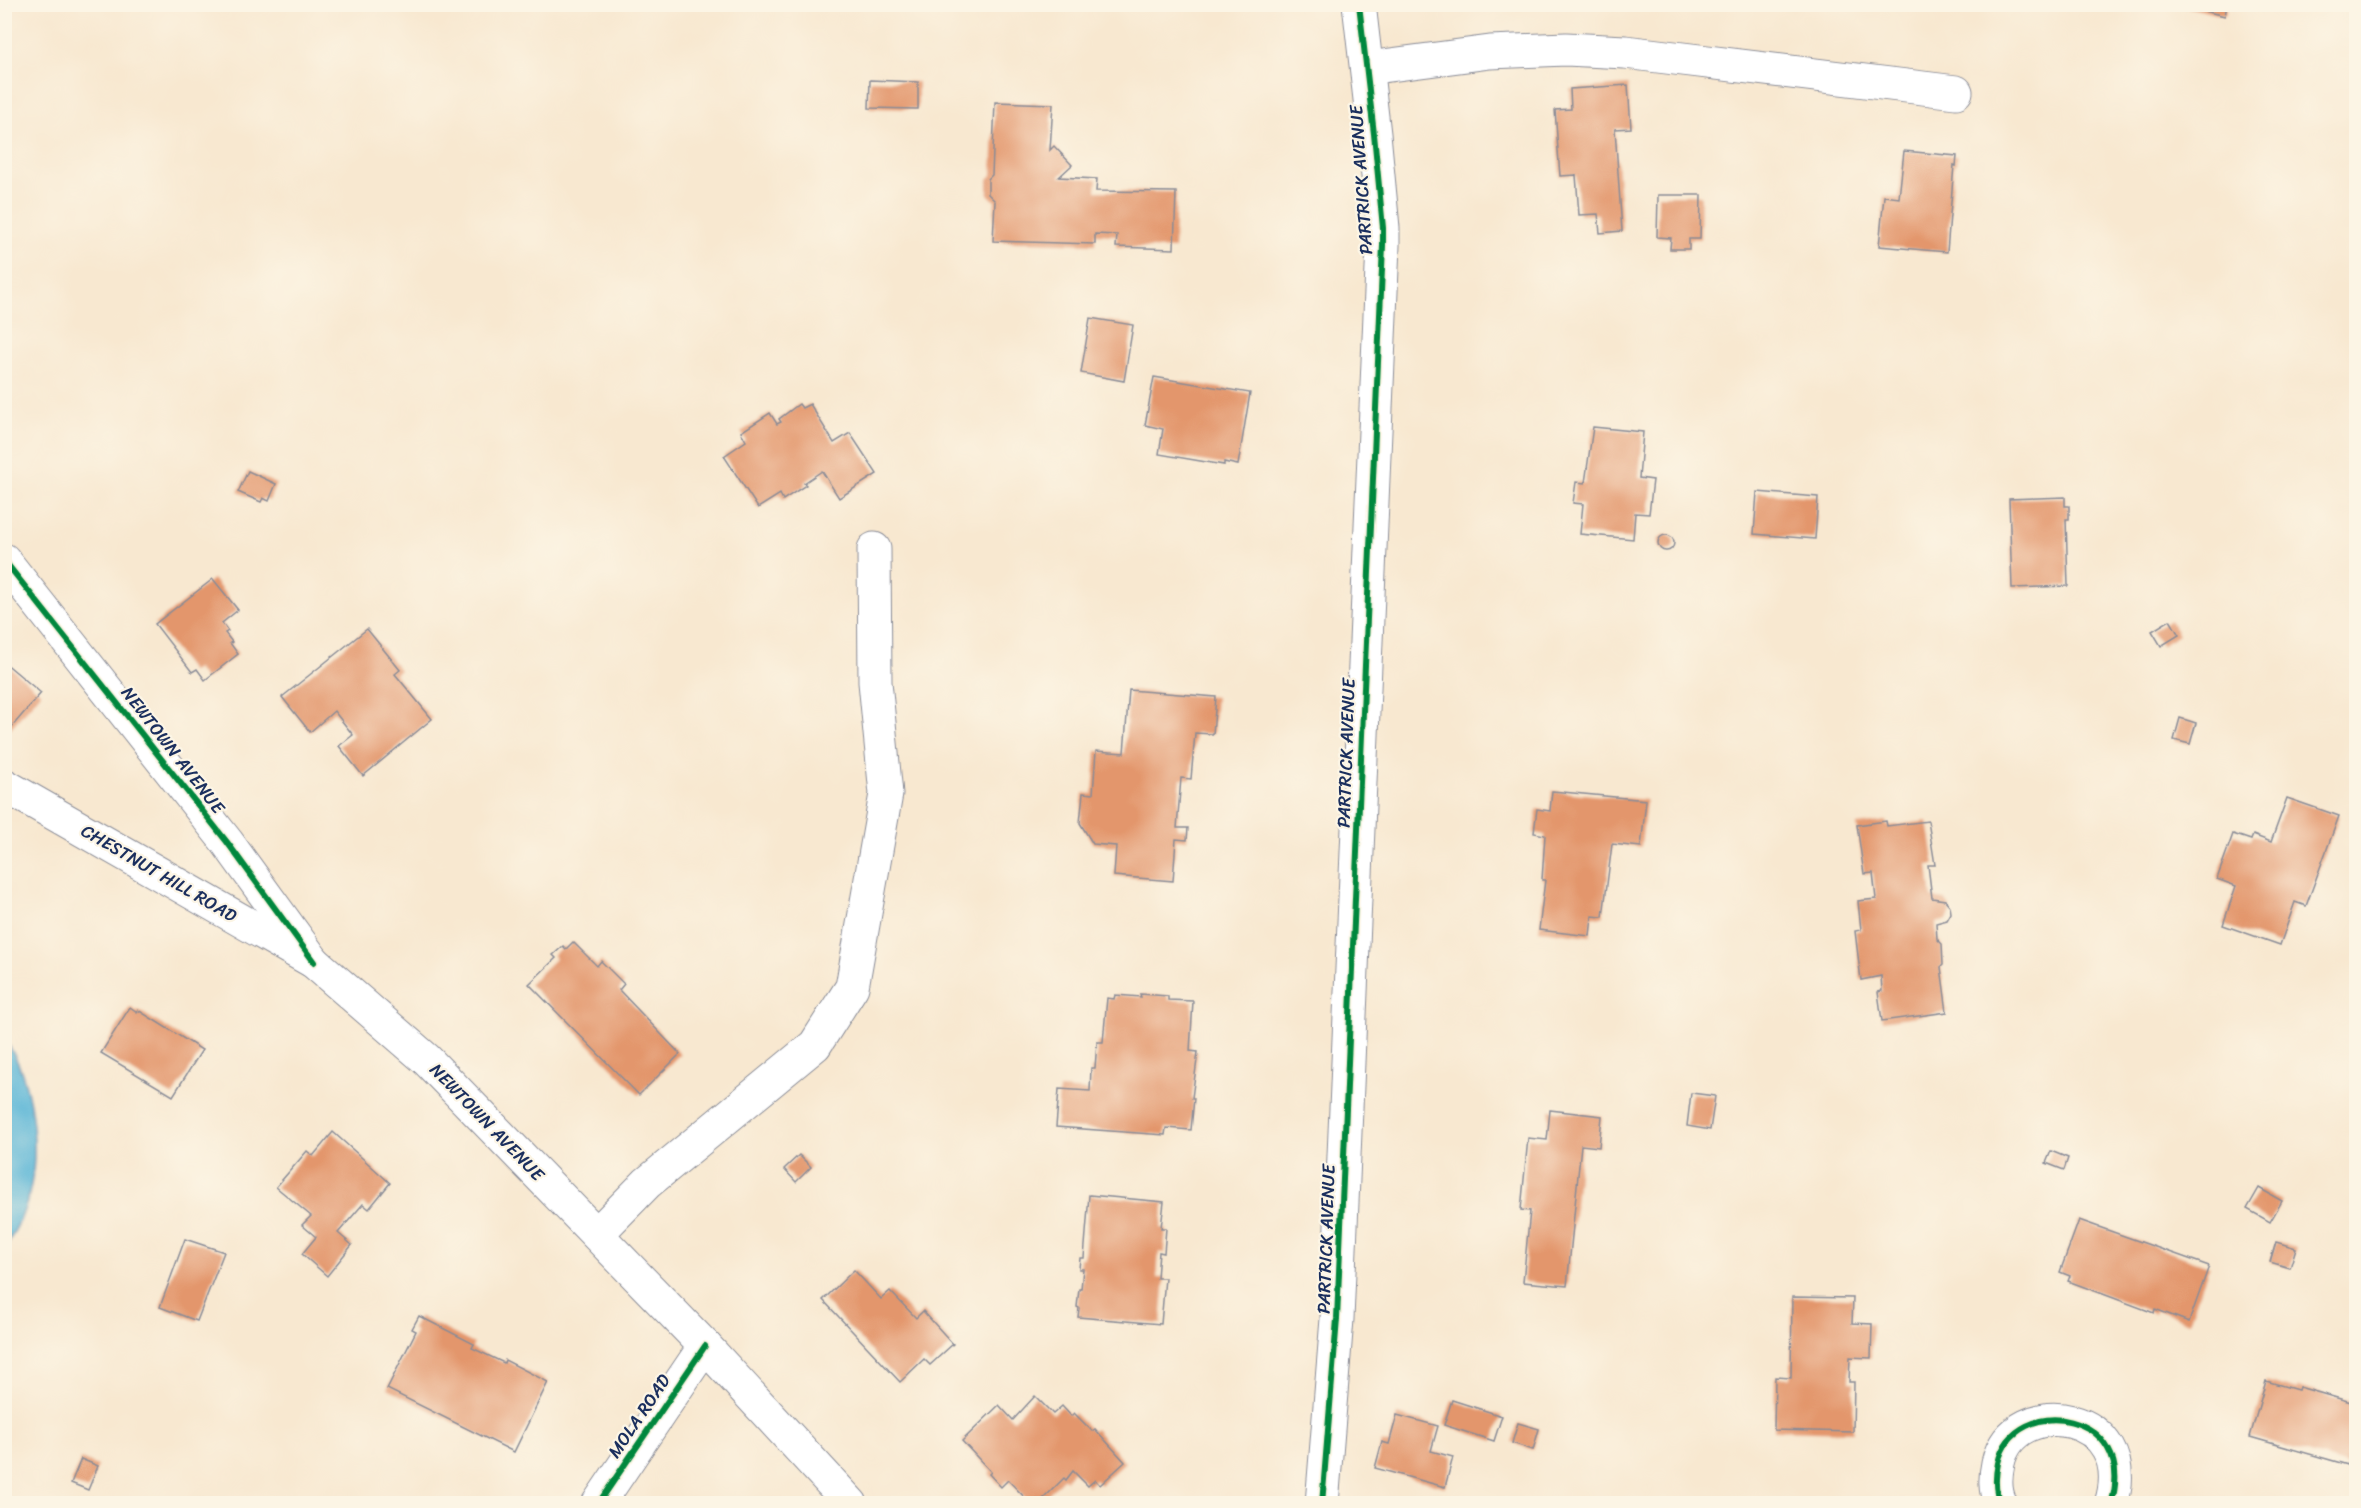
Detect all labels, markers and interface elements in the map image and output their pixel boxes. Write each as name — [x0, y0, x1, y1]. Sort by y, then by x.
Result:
street label: PARTRICK AVENUE — [1340, 103, 1382, 256]
street label: PARTRICK AVENUE — [1327, 677, 1365, 828]
street label: NEWTOWN AVENUE — [113, 679, 234, 822]
street label: CHESTNUT HILL ROAD — [75, 815, 244, 931]
street label: NEWTOWN AVENUE — [422, 1055, 553, 1190]
street label: PARTRICK AVENUE — [1307, 1163, 1345, 1314]
street label: MOLA ROAD — [599, 1367, 679, 1465]

